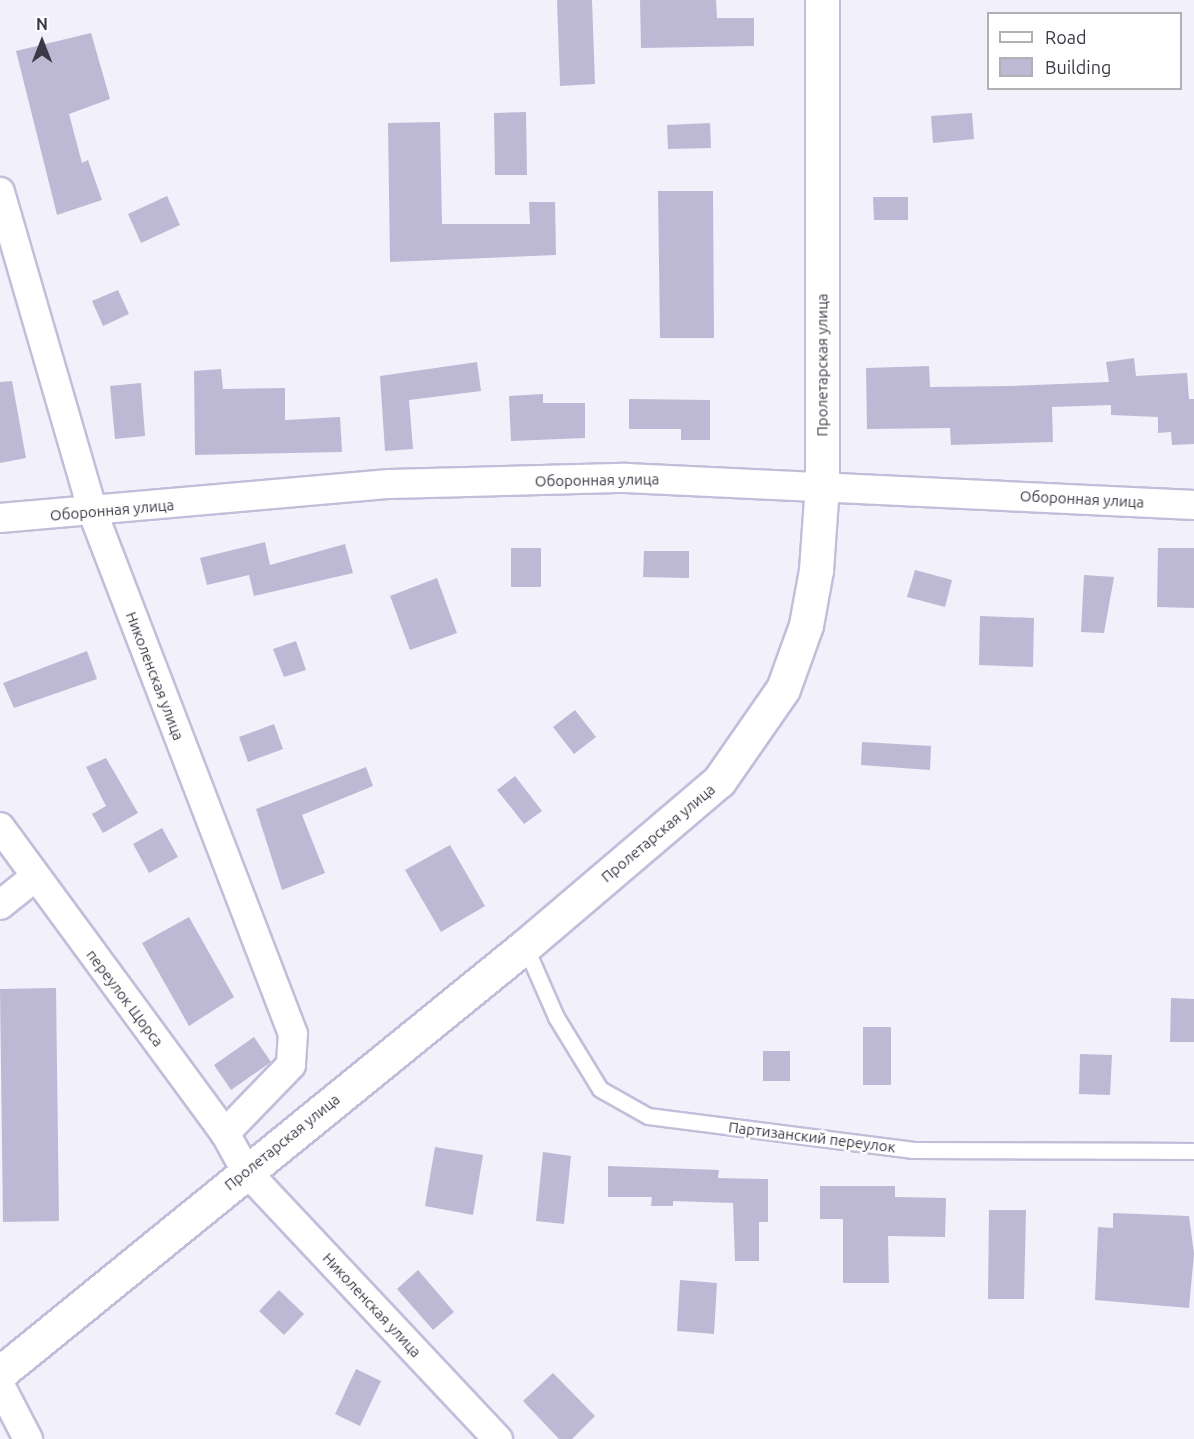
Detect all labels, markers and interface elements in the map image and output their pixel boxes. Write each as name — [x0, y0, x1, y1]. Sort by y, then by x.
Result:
north arrow — [12, 12, 72, 72]
legend — [987, 12, 1182, 90]
text: N — [36, 15, 48, 33]
text: Road — [1045, 27, 1087, 47]
text: Building — [1045, 57, 1111, 77]
street label: Пролетарская улица — [813, 293, 831, 437]
street label: Оборонная улица — [535, 470, 659, 490]
street label: Оборонная улица — [1019, 487, 1145, 511]
street label: Оборонная улица — [49, 496, 175, 524]
street label: Николенская улица — [122, 609, 188, 743]
street label: Пролетарская улица — [597, 780, 719, 886]
street label: переулок Щорса — [83, 946, 167, 1050]
street label: Пролетарская улица — [221, 1090, 343, 1194]
street label: Партизанский переулок — [727, 1118, 897, 1156]
street label: Николенская улица — [319, 1249, 425, 1361]

